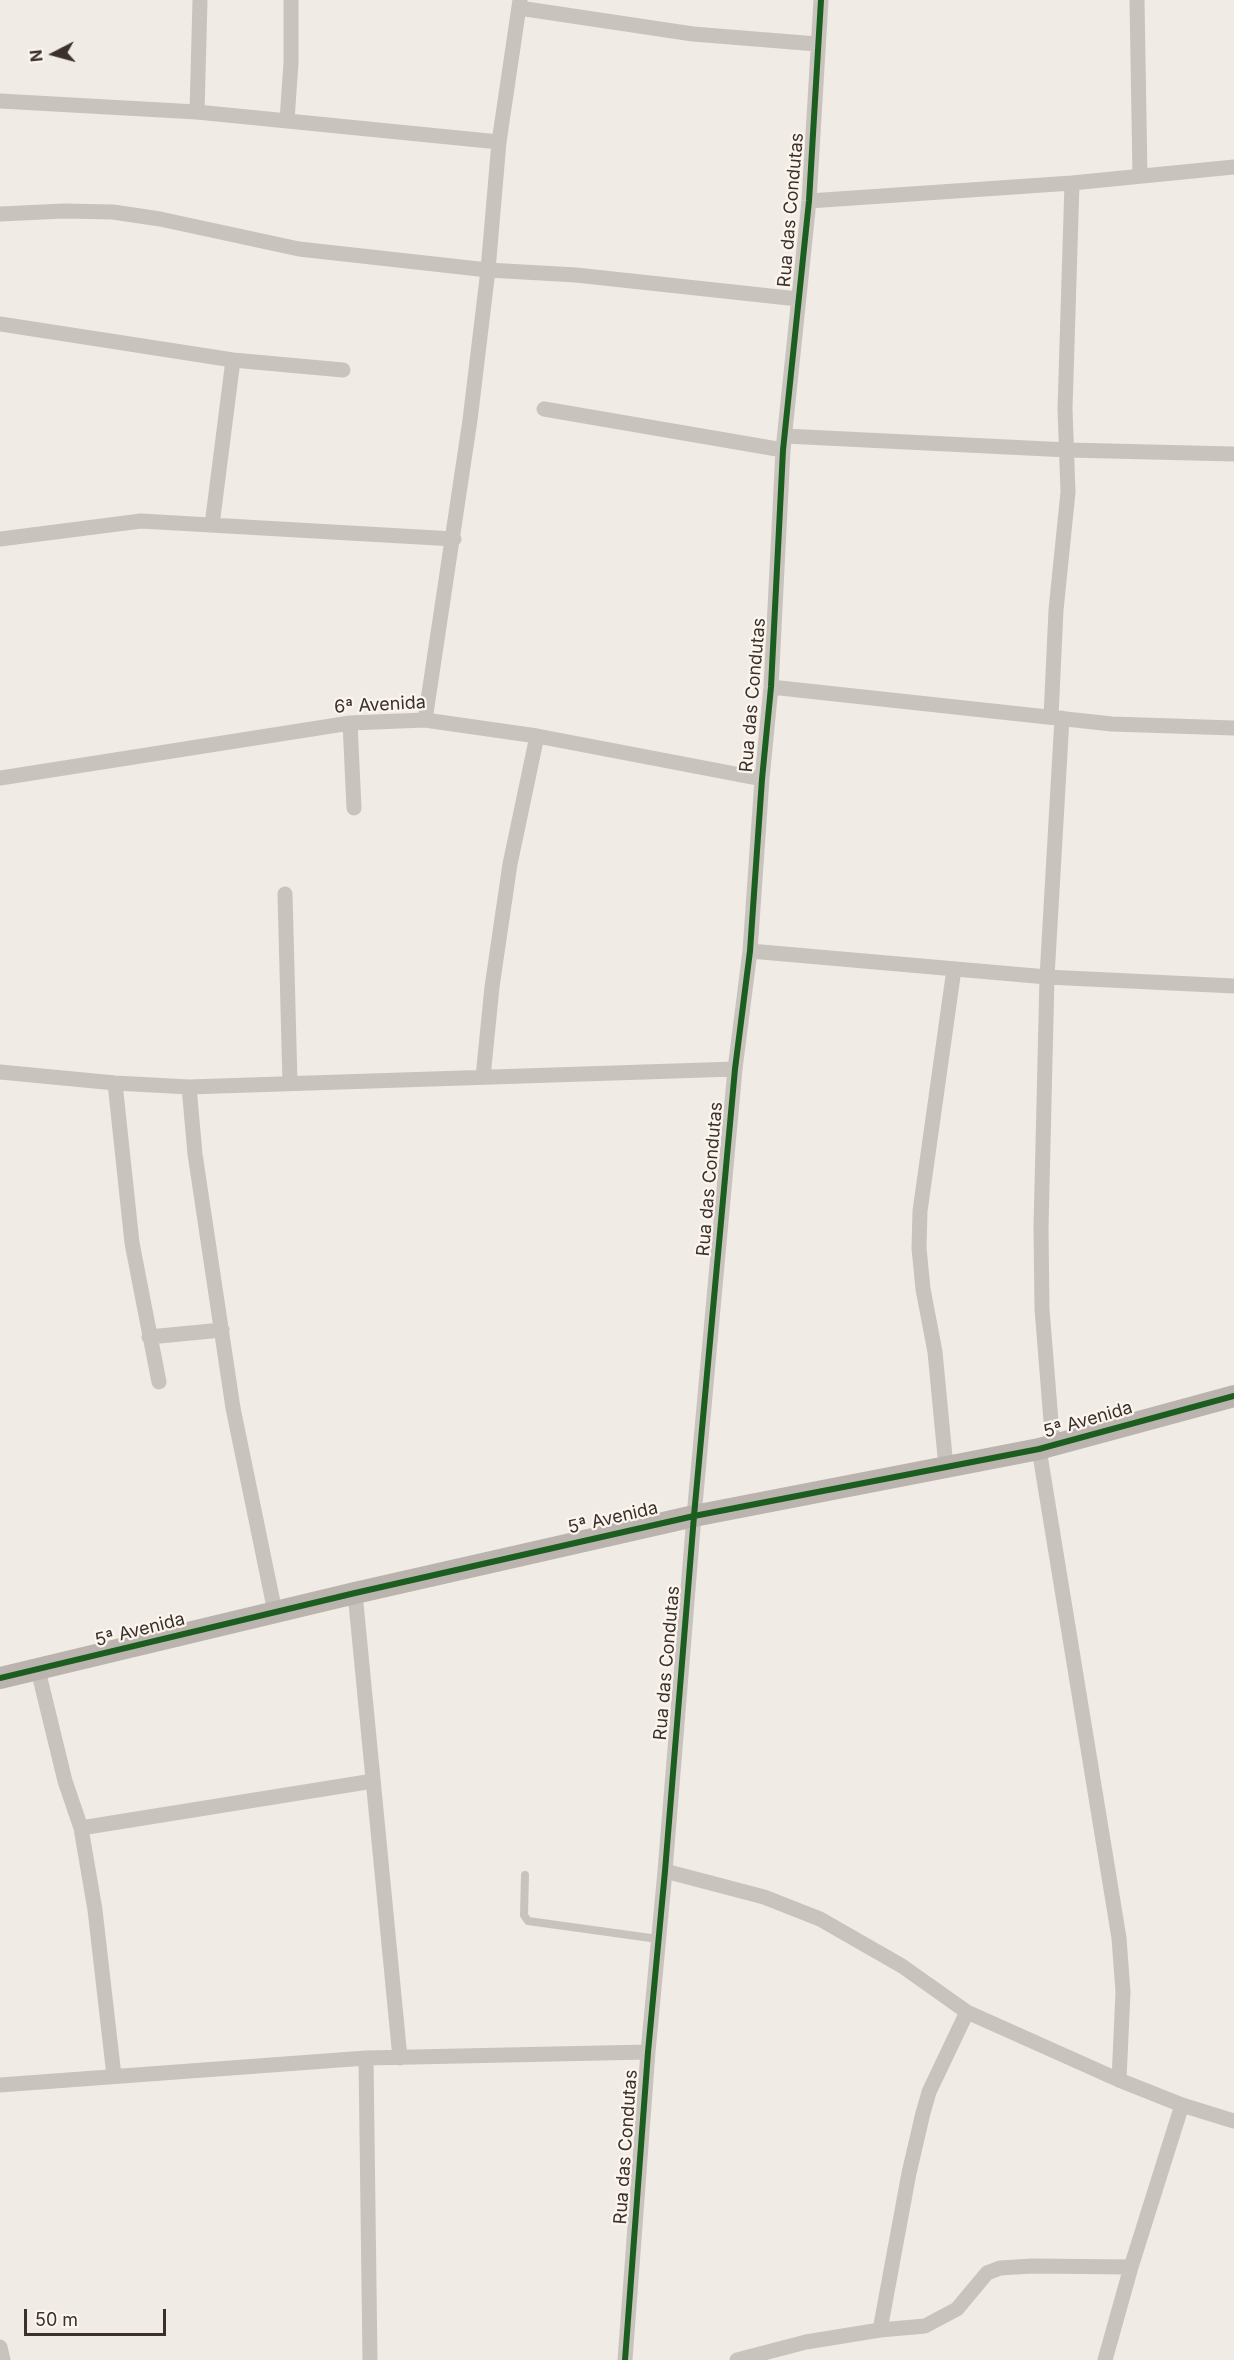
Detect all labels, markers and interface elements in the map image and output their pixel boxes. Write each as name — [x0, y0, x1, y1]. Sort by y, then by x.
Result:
north arrow — [24, 24, 84, 84]
text: N — [26, 49, 47, 63]
street label: Rua das Condutas — [773, 132, 809, 288]
street label: Rua das Condutas — [735, 617, 771, 773]
street label: 6ª Avenida — [334, 692, 426, 718]
street label: Rua das Condutas — [692, 1101, 728, 1257]
street label: 5ª Avenida — [1041, 1397, 1135, 1443]
street label: 5ª Avenida — [566, 1497, 660, 1539]
street label: Rua das Condutas — [649, 1585, 685, 1741]
street label: 5ª Avenida — [93, 1608, 187, 1652]
street label: Rua das Condutas — [610, 2069, 642, 2225]
scale bar — [27, 2297, 170, 2335]
text: 50 m — [35, 2309, 78, 2330]

